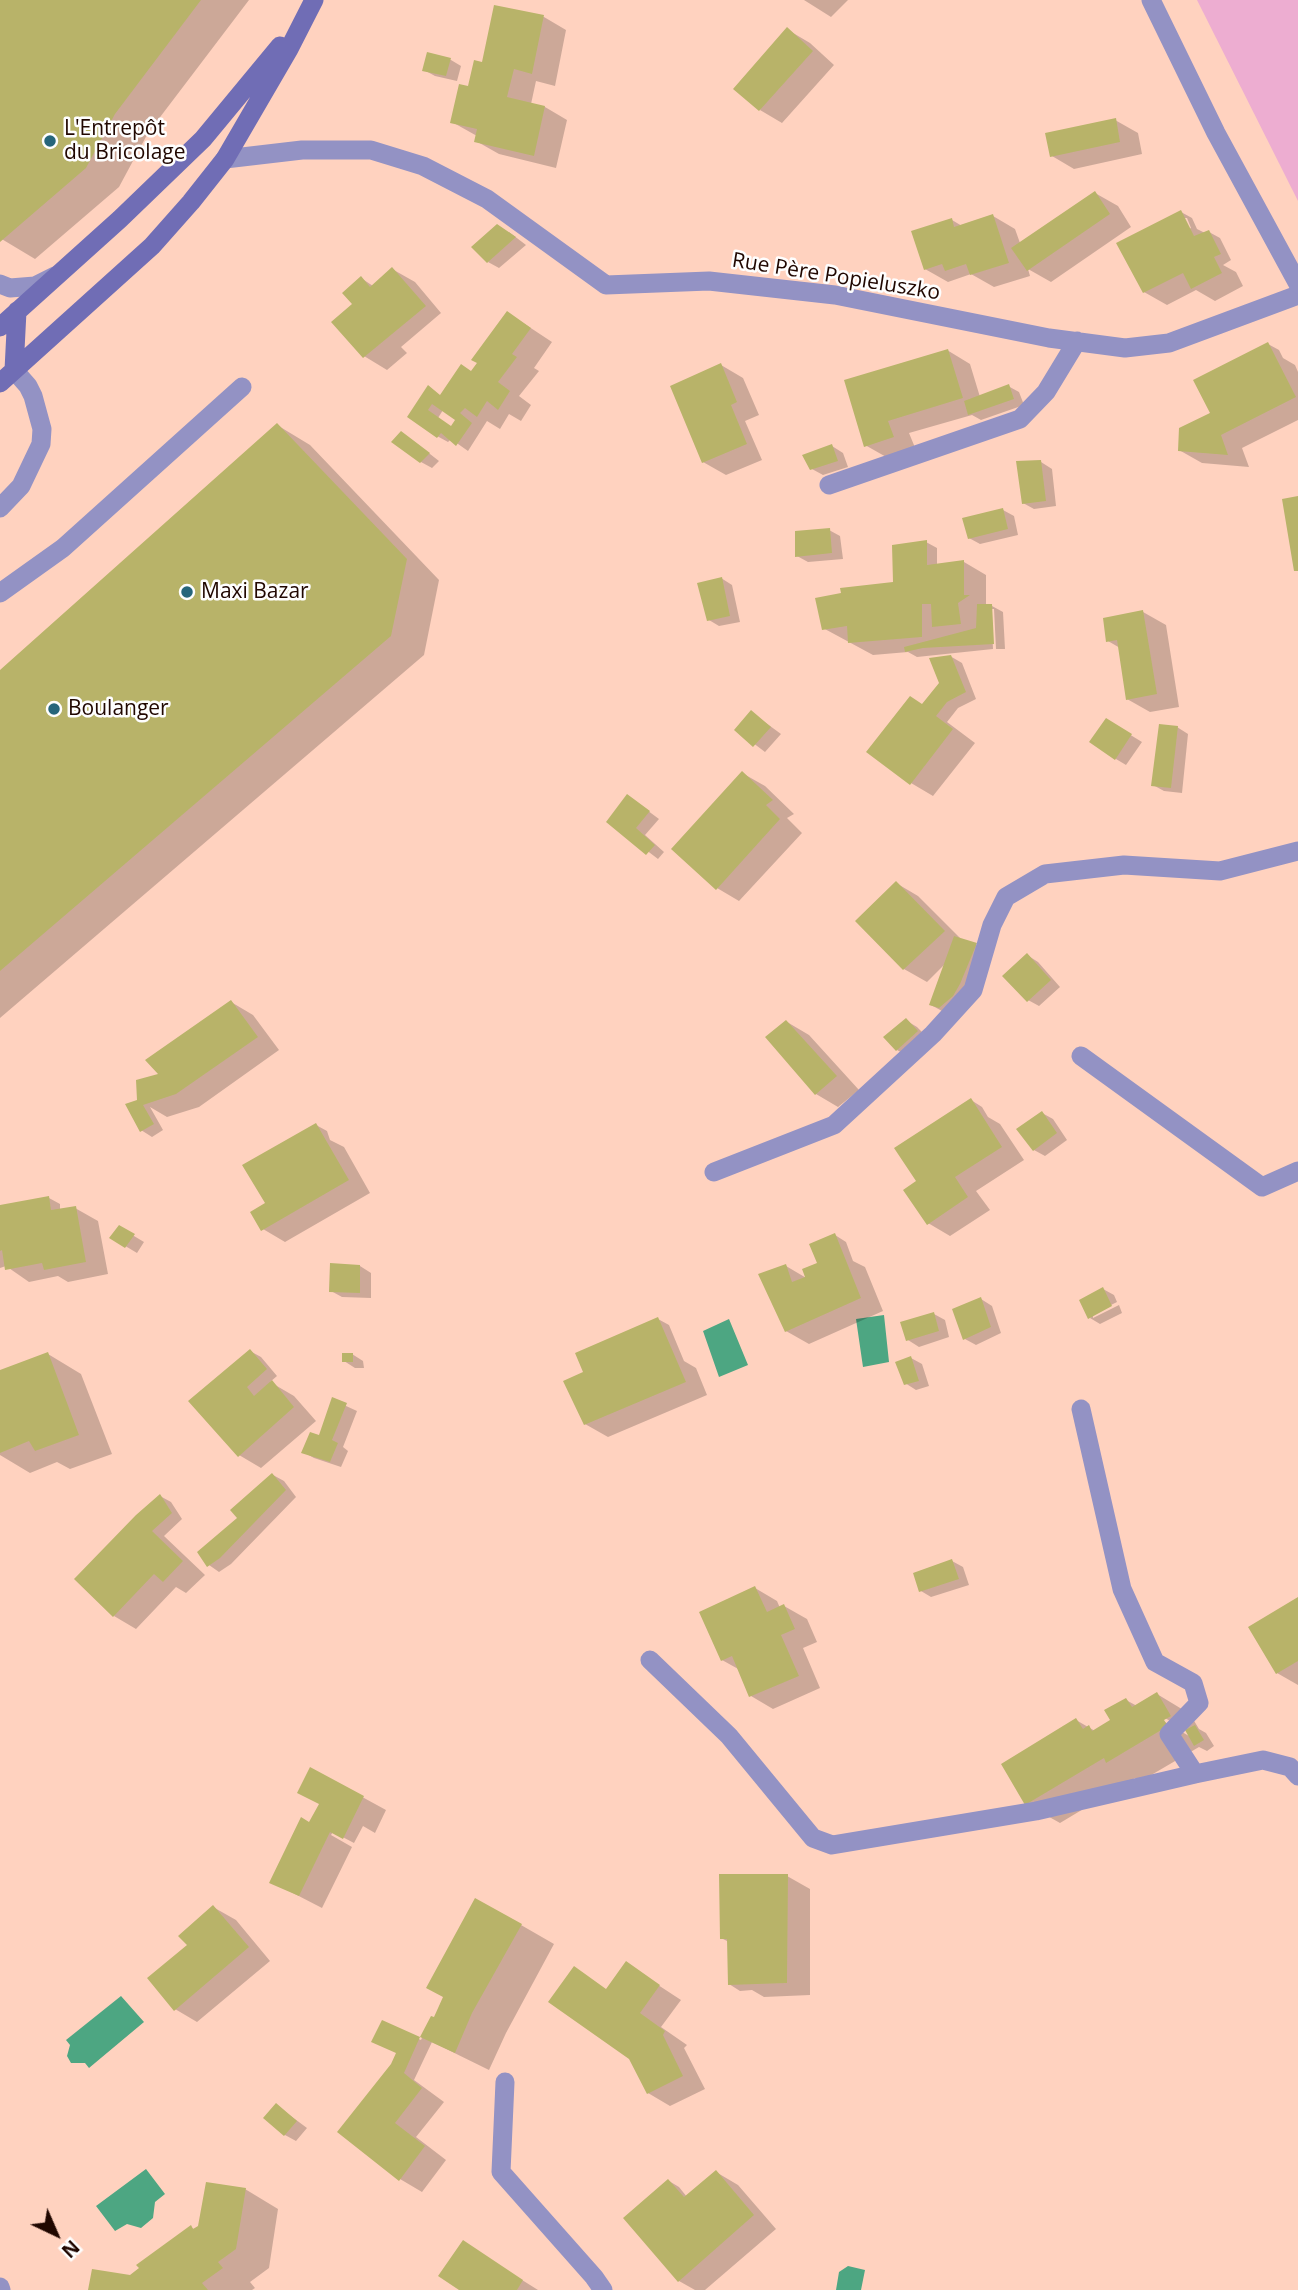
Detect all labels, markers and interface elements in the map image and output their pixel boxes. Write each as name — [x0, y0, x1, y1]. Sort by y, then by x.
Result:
place label: L'Entrepôt du Bricolage — [64, 116, 185, 166]
marker: L'Entrepôt du Bricolage — [42, 133, 58, 149]
street label: Rue Père Popieluszko — [730, 248, 942, 306]
place label: Maxi Bazar — [201, 579, 309, 605]
marker: Maxi Bazar — [179, 584, 195, 600]
place label: Boulanger — [68, 696, 169, 722]
marker: Boulanger — [46, 701, 62, 717]
north arrow — [21, 2199, 91, 2269]
text: N — [56, 2234, 85, 2264]

